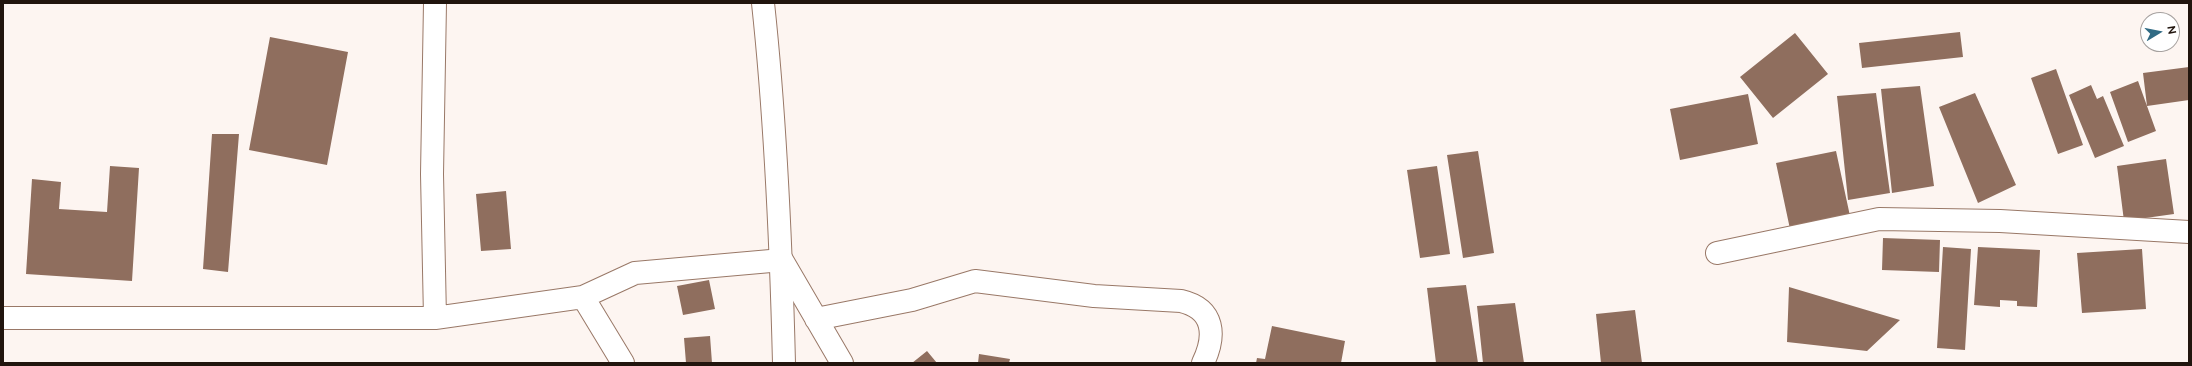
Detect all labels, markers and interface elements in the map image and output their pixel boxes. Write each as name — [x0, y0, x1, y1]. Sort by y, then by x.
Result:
north arrow — [2140, 12, 2180, 52]
text: N — [2164, 25, 2178, 35]

